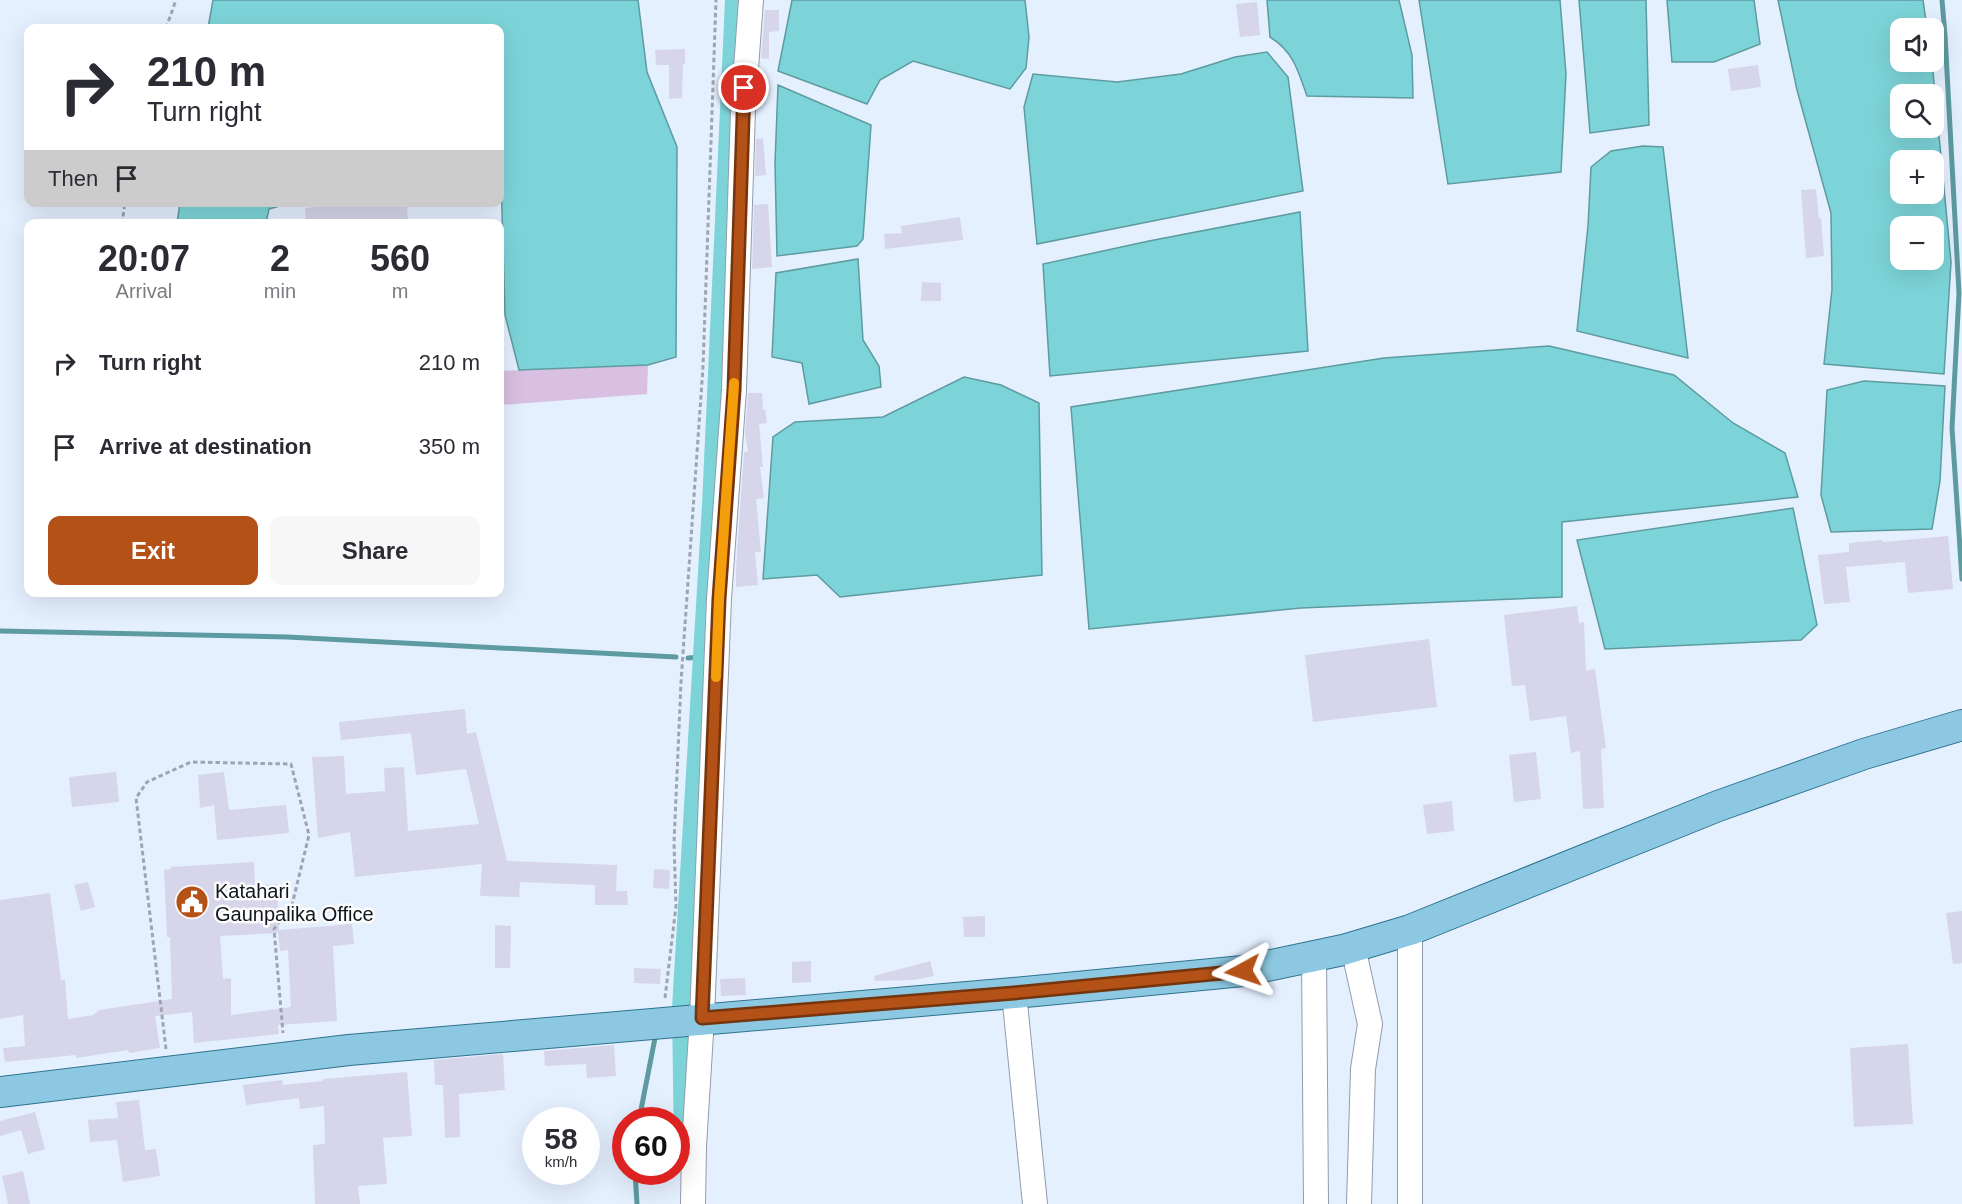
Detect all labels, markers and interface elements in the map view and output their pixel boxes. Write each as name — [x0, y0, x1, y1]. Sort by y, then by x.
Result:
map controls — [1890, 18, 1944, 270]
button: sound — [1890, 18, 1944, 72]
icon: right — [48, 48, 126, 126]
text: 210 m — [147, 48, 266, 95]
pin — [718, 62, 769, 113]
icon: arrive — [727, 71, 760, 104]
button: search — [1890, 84, 1944, 138]
text: Turn right — [147, 97, 262, 127]
button: + — [1890, 150, 1944, 204]
icon: arrive — [110, 162, 143, 195]
text: Then — [48, 166, 98, 191]
button: − — [1890, 216, 1944, 270]
text: 20:07 — [98, 238, 190, 279]
text: 2 — [270, 238, 290, 279]
text: 560 — [370, 238, 430, 279]
text: Arrival — [116, 280, 172, 302]
text: min — [264, 280, 296, 302]
text: m — [392, 280, 408, 302]
icon: right — [48, 347, 81, 380]
text: Turn right — [99, 350, 201, 375]
text: 210 m — [419, 350, 480, 375]
icon: arrive — [48, 431, 81, 464]
text: Arrive at destination — [99, 434, 312, 459]
text: 350 m — [419, 434, 480, 459]
button: Exit — [48, 516, 258, 585]
button: Share — [270, 516, 480, 585]
place label: Katahari Gaunpalika Office — [215, 880, 374, 925]
public building icon: Katahari Gaunpalika Office — [174, 884, 210, 920]
position arrow — [1211, 939, 1275, 1003]
speed limit sign: 60 — [612, 1107, 690, 1185]
text: 58 — [544, 1122, 578, 1155]
text: km/h — [545, 1153, 577, 1170]

